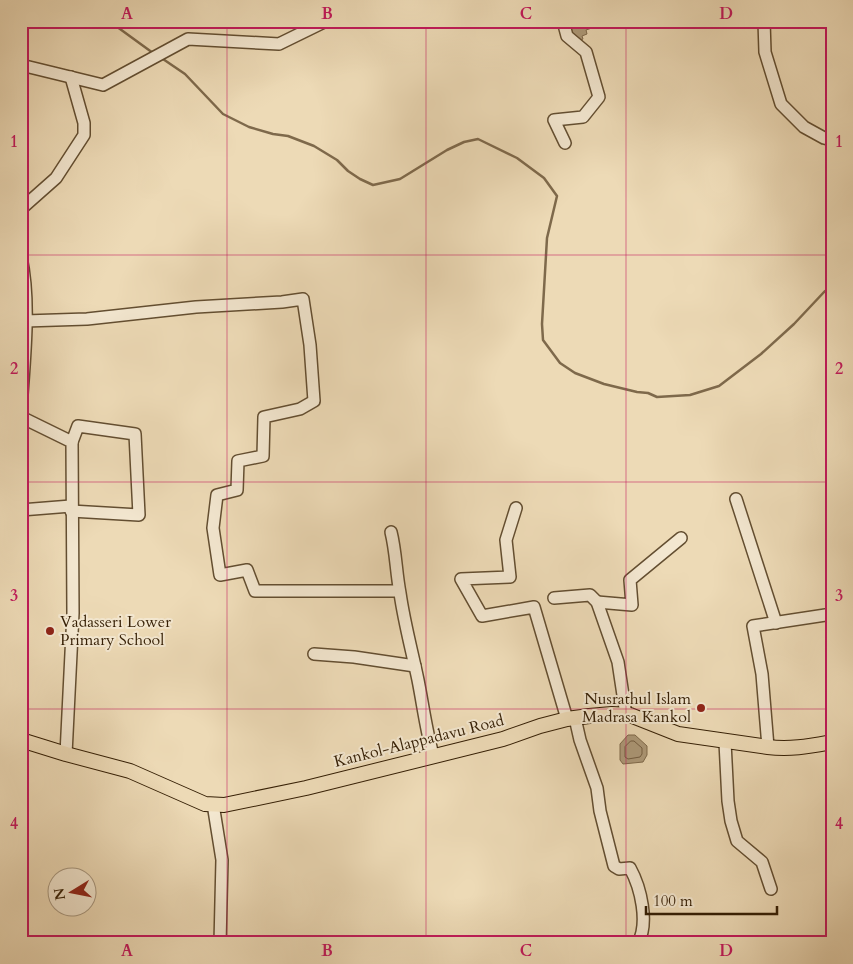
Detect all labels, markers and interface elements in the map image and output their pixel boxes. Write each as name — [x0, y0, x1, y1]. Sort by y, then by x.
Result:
text: A — [121, 3, 133, 25]
text: B — [321, 3, 333, 25]
text: C — [520, 3, 532, 25]
text: D — [719, 3, 733, 25]
text: 1 — [10, 131, 18, 153]
text: 1 — [835, 131, 843, 153]
text: 2 — [10, 358, 18, 380]
text: 2 — [835, 358, 843, 380]
text: 3 — [10, 585, 18, 607]
text: 3 — [835, 585, 843, 607]
place label: Vadasseri Lower Primary School — [60, 611, 171, 651]
marker: Vadasseri Lower Primary School — [44, 625, 56, 637]
place label: Nusrathul Islam Madrasa Kankol — [582, 688, 691, 728]
marker: Nusrathul Islam Madrasa Kankol — [695, 702, 707, 714]
street label: Kankol-Alappadavu Road — [332, 709, 507, 773]
text: 4 — [10, 813, 18, 835]
text: 4 — [835, 813, 843, 835]
north arrow — [48, 866, 98, 916]
scale bar — [646, 884, 777, 916]
text: N — [49, 887, 70, 902]
text: 100 m — [653, 891, 693, 911]
text: A — [121, 940, 133, 962]
text: B — [321, 940, 333, 962]
text: C — [520, 940, 532, 962]
text: D — [719, 940, 733, 962]

